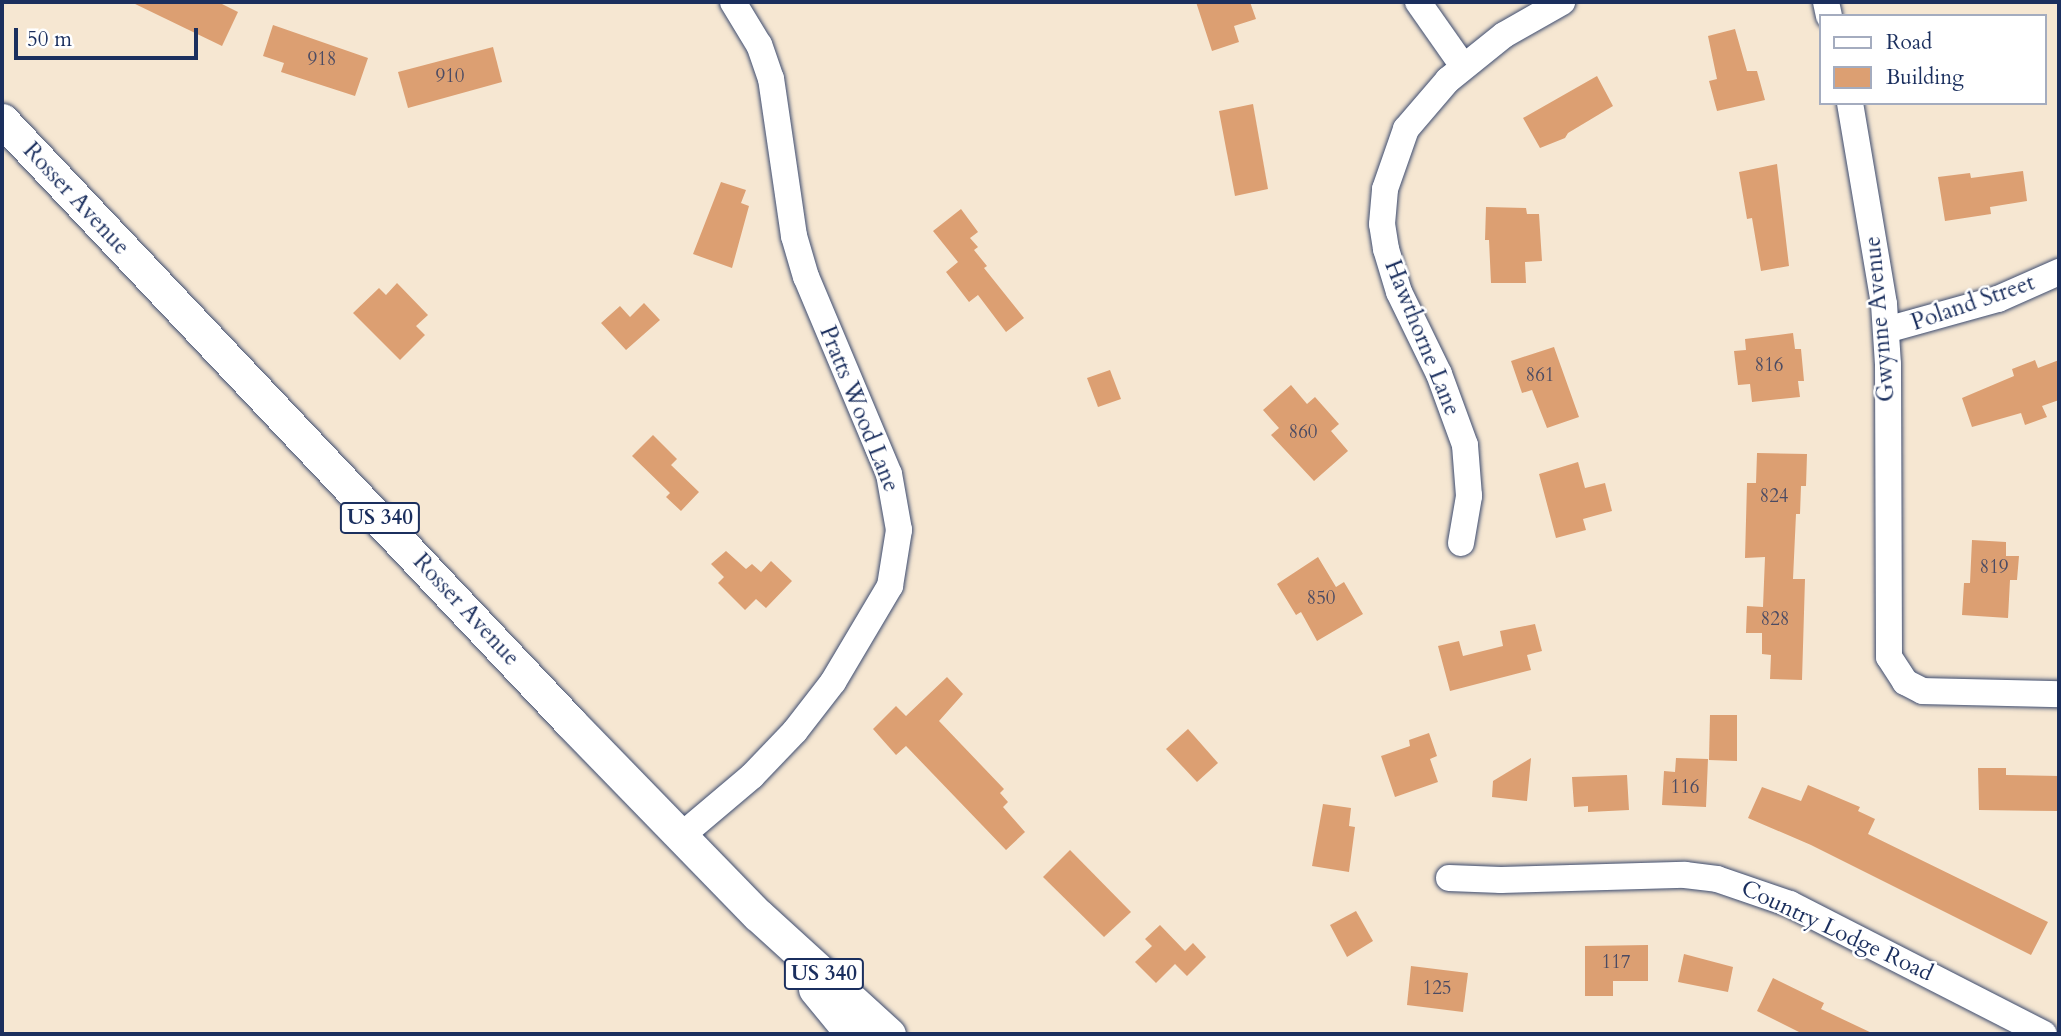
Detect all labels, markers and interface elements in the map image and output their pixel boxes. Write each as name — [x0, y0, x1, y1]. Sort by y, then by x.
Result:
scale bar — [18, 14, 201, 58]
legend — [1820, 14, 2047, 105]
text: 50 m — [27, 25, 72, 54]
text: Road — [1886, 28, 1932, 57]
house number: 918 — [307, 49, 337, 71]
text: Building — [1886, 63, 1964, 92]
house number: 910 — [435, 66, 465, 88]
street label: Rosser Avenue — [17, 137, 135, 261]
street label: Gwynne Avenue — [1859, 235, 1901, 403]
street label: Hawthorne Lane — [1378, 256, 1466, 420]
street label: Poland Street — [1908, 269, 2038, 337]
street label: Pratts Wood Lane — [813, 322, 905, 496]
house number: 816 — [1754, 355, 1784, 377]
house number: 861 — [1525, 365, 1555, 387]
house number: 860 — [1288, 422, 1318, 444]
house number: 824 — [1759, 486, 1789, 508]
road number: US 340 — [340, 500, 420, 536]
street label: Rosser Avenue — [407, 548, 525, 672]
house number: 819 — [1979, 557, 2009, 579]
house number: 850 — [1306, 588, 1336, 610]
house number: 828 — [1760, 609, 1790, 631]
house number: 116 — [1670, 777, 1700, 799]
street label: Country Lodge Road — [1737, 874, 1937, 988]
house number: 117 — [1601, 952, 1631, 974]
road number: US 340 — [784, 956, 864, 992]
house number: 125 — [1422, 978, 1452, 1000]

